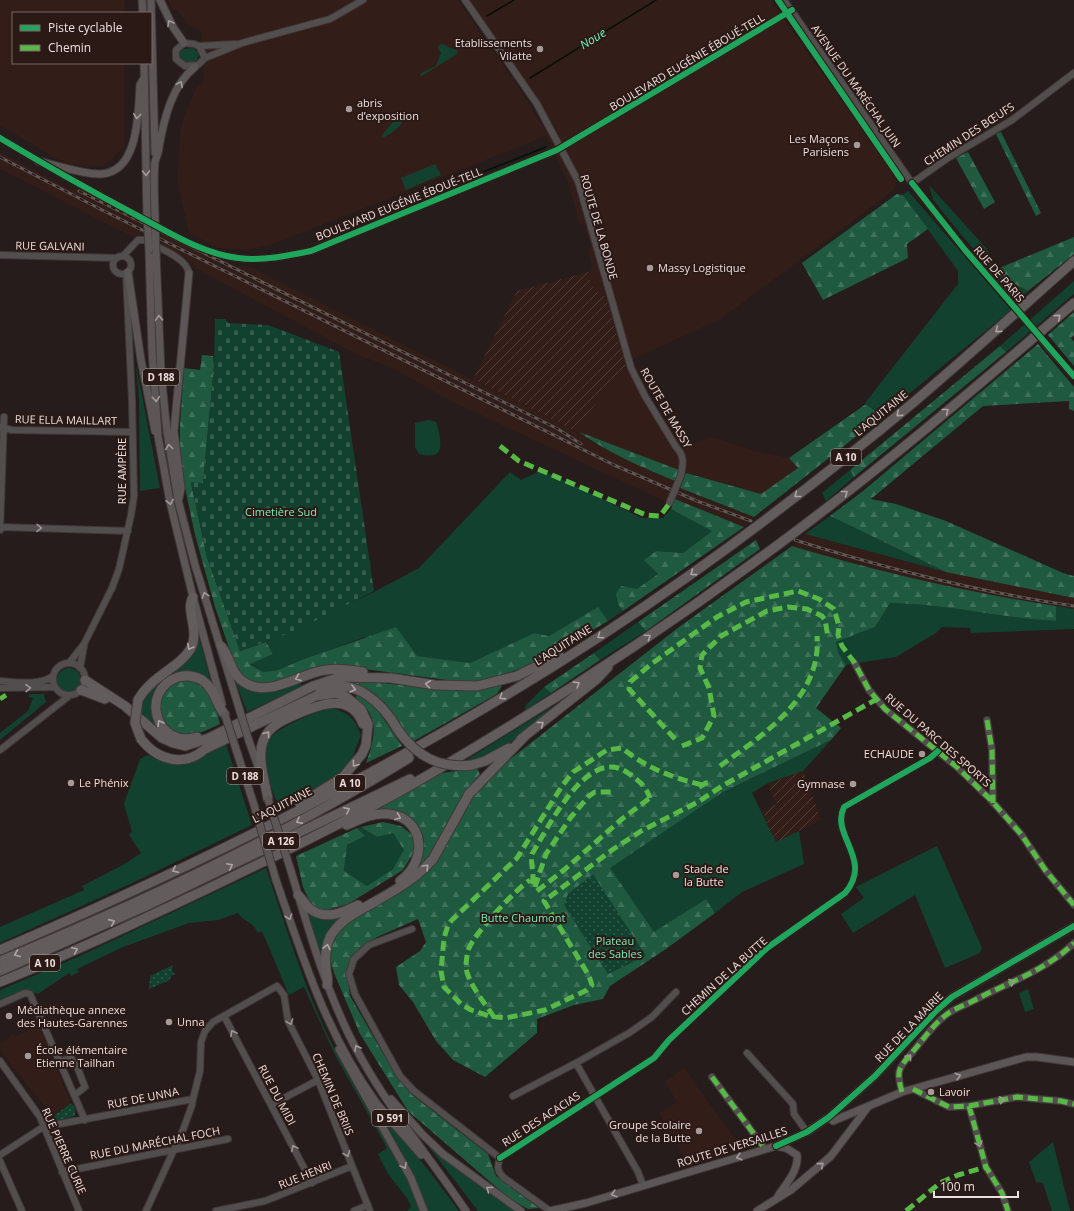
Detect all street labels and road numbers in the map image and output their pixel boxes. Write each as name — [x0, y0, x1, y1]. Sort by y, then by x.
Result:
street label: BOULEVARD EUGÉNIE ÉBOUÉ-TELL — [606, 9, 767, 114]
street label: AVENUE DU MARÉCHAL JUIN — [808, 21, 905, 150]
street label: CHEMIN DES BŒUFS — [921, 99, 1017, 169]
street label: BOULEVARD EUGÉNIE ÉBOUÉ-TELL — [313, 163, 485, 244]
street label: ROUTE DE LA BONDE — [577, 172, 622, 281]
street label: RUE GALVANI — [15, 237, 85, 254]
street label: RUE DE PARIS — [971, 242, 1028, 305]
street label: ROUTE DE MASSY — [637, 365, 696, 451]
road number: D 188 — [143, 369, 179, 385]
street label: L'AQUITAINE — [851, 386, 911, 439]
street label: RUE ELLA MAILLART — [15, 411, 117, 428]
street label: RUE AMPÈRE — [114, 438, 129, 504]
road number: A 10 — [831, 449, 861, 465]
street label: L'AQUITAINE — [531, 621, 594, 668]
street label: RUE DU PARC DES SPORTS — [882, 689, 995, 790]
road number: D 188 — [227, 768, 263, 784]
road number: A 10 — [335, 775, 365, 791]
street label: L'AQUITAINE — [249, 783, 314, 826]
road number: A 126 — [263, 833, 299, 849]
street label: CHEMIN DE LA BUTTE — [677, 933, 770, 1018]
road number: A 10 — [30, 955, 60, 971]
street label: RUE DE LA MAIRIE — [871, 988, 946, 1065]
street label: CHEMIN DE BRIIS — [309, 1050, 358, 1137]
street label: RUE DU MIDI — [255, 1062, 300, 1128]
street label: RUE DE UNNA — [106, 1083, 180, 1112]
street label: RUE DES ACACIAS — [499, 1088, 583, 1150]
street label: RUE PIERRE CURIE — [39, 1105, 90, 1196]
road number: D 591 — [372, 1110, 408, 1126]
street label: RUE DU MARÉCHAL FOCH — [89, 1123, 221, 1162]
street label: ROUTE DE VERSAILLES — [675, 1123, 789, 1170]
street label: RUE HENRI — [276, 1157, 334, 1192]

